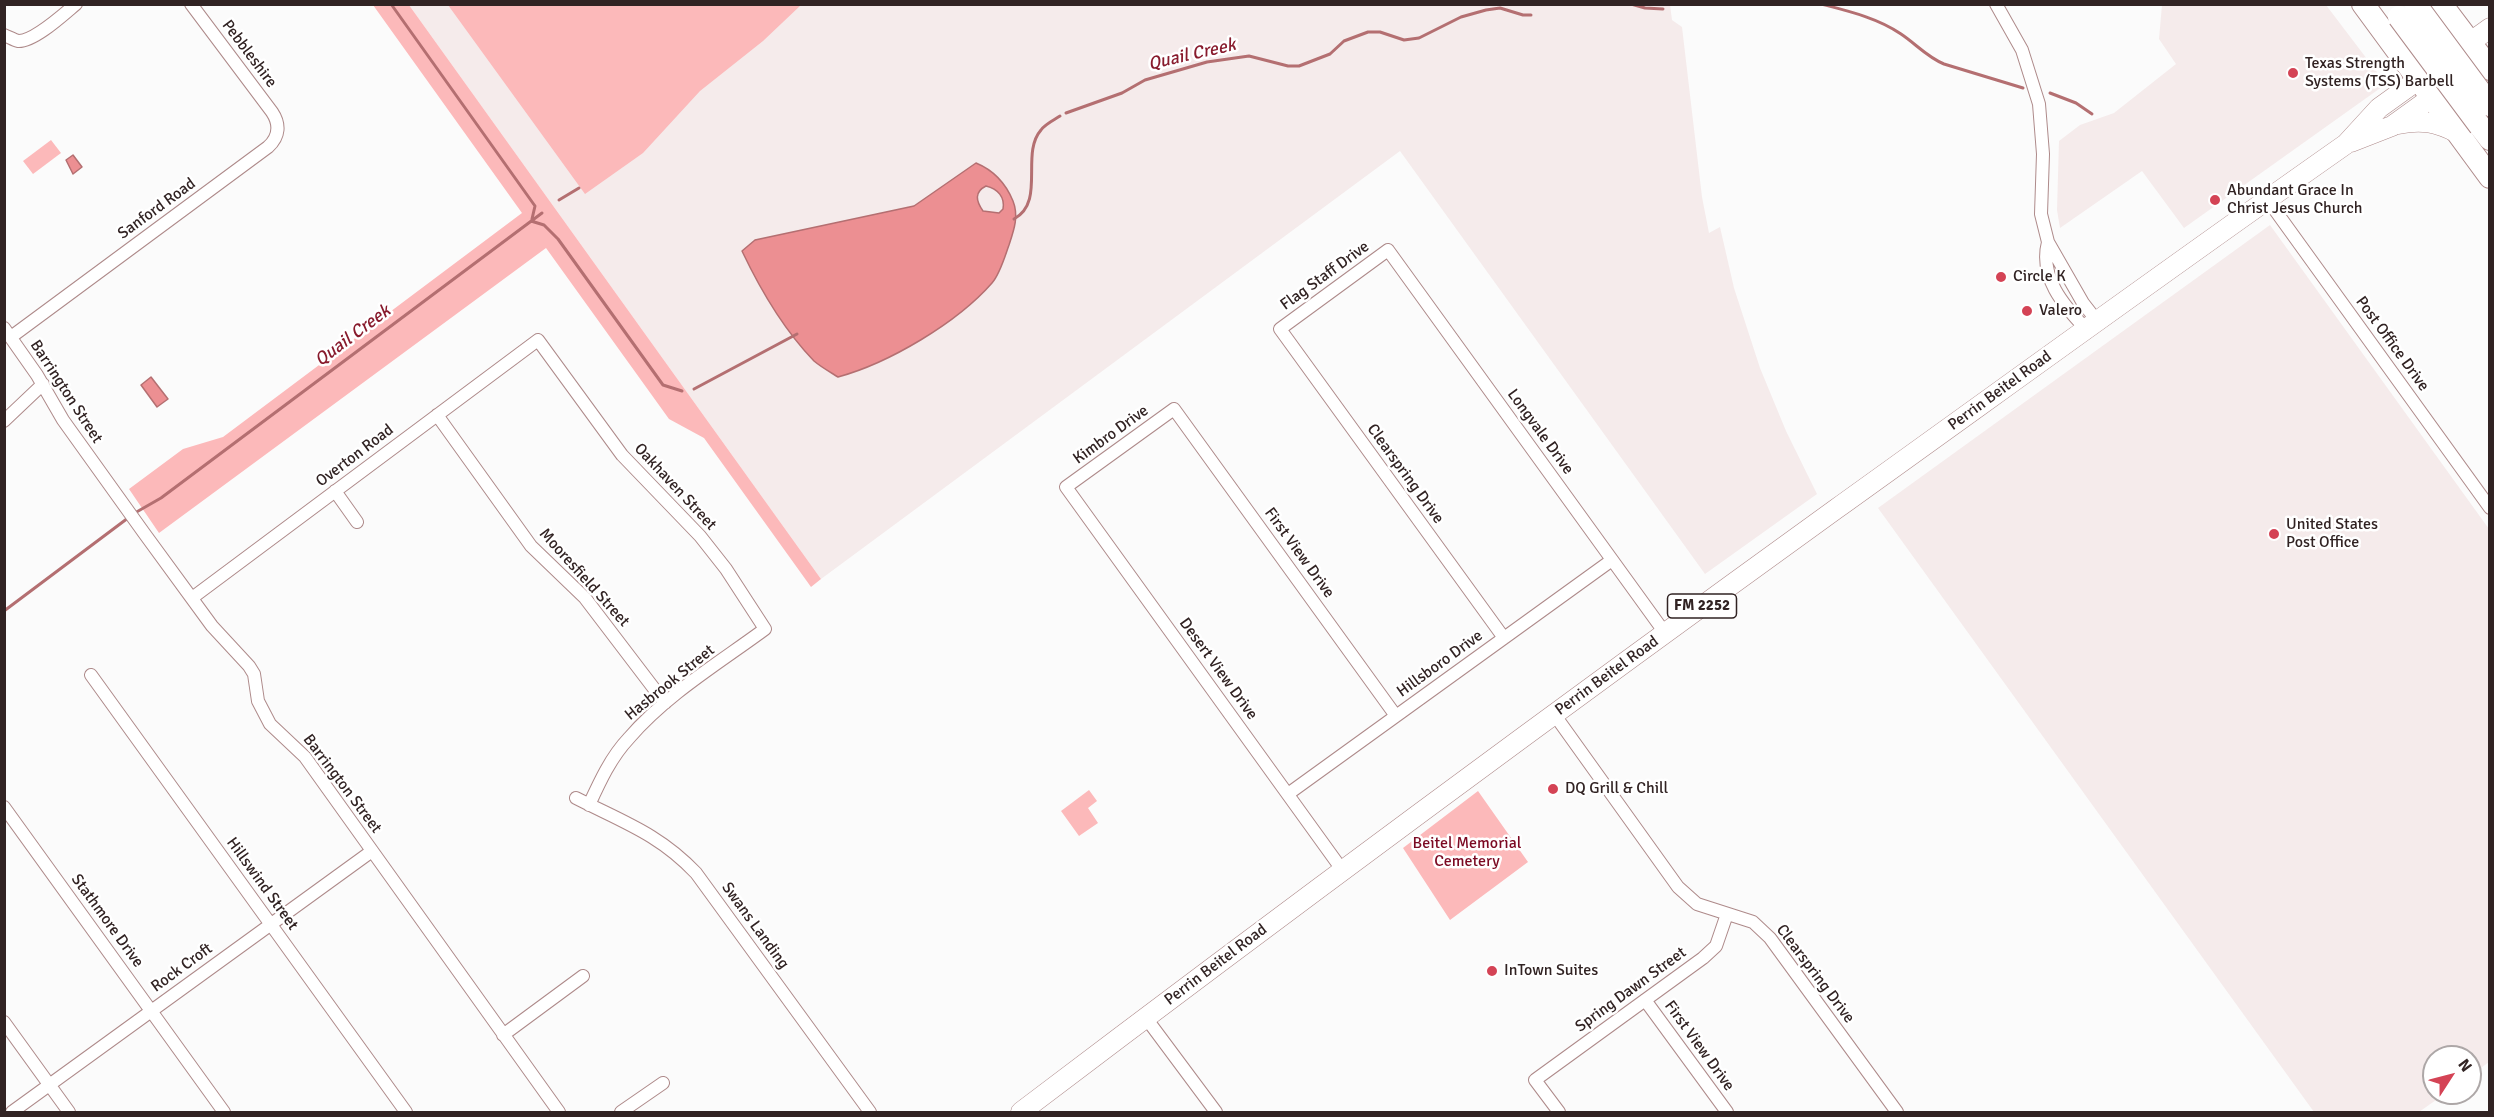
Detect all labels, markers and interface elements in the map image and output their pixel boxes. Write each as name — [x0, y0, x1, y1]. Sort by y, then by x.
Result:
street label: Pebbleshire — [217, 16, 281, 92]
water label: Quail Creek — [1146, 34, 1238, 76]
place label: Texas Strength Systems (TSS) Barbell — [2305, 54, 2454, 92]
marker: Texas Strength Systems (TSS) Barbell — [2286, 66, 2300, 80]
street label: Sanford Road — [114, 174, 200, 244]
place label: Abundant Grace In Christ Jesus Church — [2227, 181, 2362, 219]
marker: Abundant Grace In Christ Jesus Church — [2208, 193, 2222, 207]
street label: Flag Staff Drive — [1277, 237, 1373, 315]
place label: Circle K — [2013, 267, 2066, 287]
marker: Circle K — [1994, 270, 2008, 284]
street label: Post Office Drive — [2351, 293, 2433, 395]
water label: Quail Creek — [311, 301, 395, 371]
place label: Valero — [2039, 301, 2082, 321]
marker: Valero — [2020, 304, 2034, 318]
street label: Barrington Street — [26, 337, 106, 447]
street label: Perrin Beitel Road — [1945, 347, 2055, 435]
street label: Longvale Drive — [1503, 386, 1577, 478]
street label: Kimbro Drive — [1070, 401, 1152, 469]
street label: Clearspring Drive — [1362, 420, 1448, 528]
street label: Overton Road — [312, 421, 398, 491]
street label: Oakhaven Street — [630, 439, 720, 535]
street label: First View Drive — [1260, 504, 1338, 602]
place label: United States Post Office — [2286, 515, 2378, 553]
street label: Mooresfield Street — [535, 525, 633, 631]
marker: United States Post Office — [2267, 527, 2281, 541]
road number: FM 2252 — [1668, 594, 1736, 618]
street label: Desert View Drive — [1175, 614, 1261, 724]
street label: Hillsboro Drive — [1393, 626, 1487, 702]
street label: Perrin Beitel Road — [1552, 632, 1662, 720]
street label: Hasbrook Street — [621, 641, 719, 725]
street label: Barrington Street — [299, 731, 385, 837]
place label: DQ Grill & Chill — [1565, 779, 1668, 799]
marker: DQ Grill & Chill — [1546, 782, 1560, 796]
street label: Hillswind Street — [222, 834, 302, 934]
park label: Beitel Memorial Cemetery — [1413, 834, 1521, 872]
street label: Stathmore Drive — [67, 871, 147, 971]
street label: Swans Landing — [717, 879, 793, 973]
street label: Perrin Beitel Road — [1161, 920, 1271, 1010]
street label: Clearspring Drive — [1772, 921, 1858, 1027]
street label: Rock Croft — [148, 939, 216, 997]
street label: Spring Dawn Street — [1572, 943, 1690, 1037]
place label: InTown Suites — [1504, 961, 1598, 981]
marker: InTown Suites — [1485, 964, 1499, 978]
street label: First View Drive — [1660, 997, 1738, 1095]
north arrow — [2422, 1045, 2482, 1105]
text: N — [2454, 1055, 2476, 1076]

